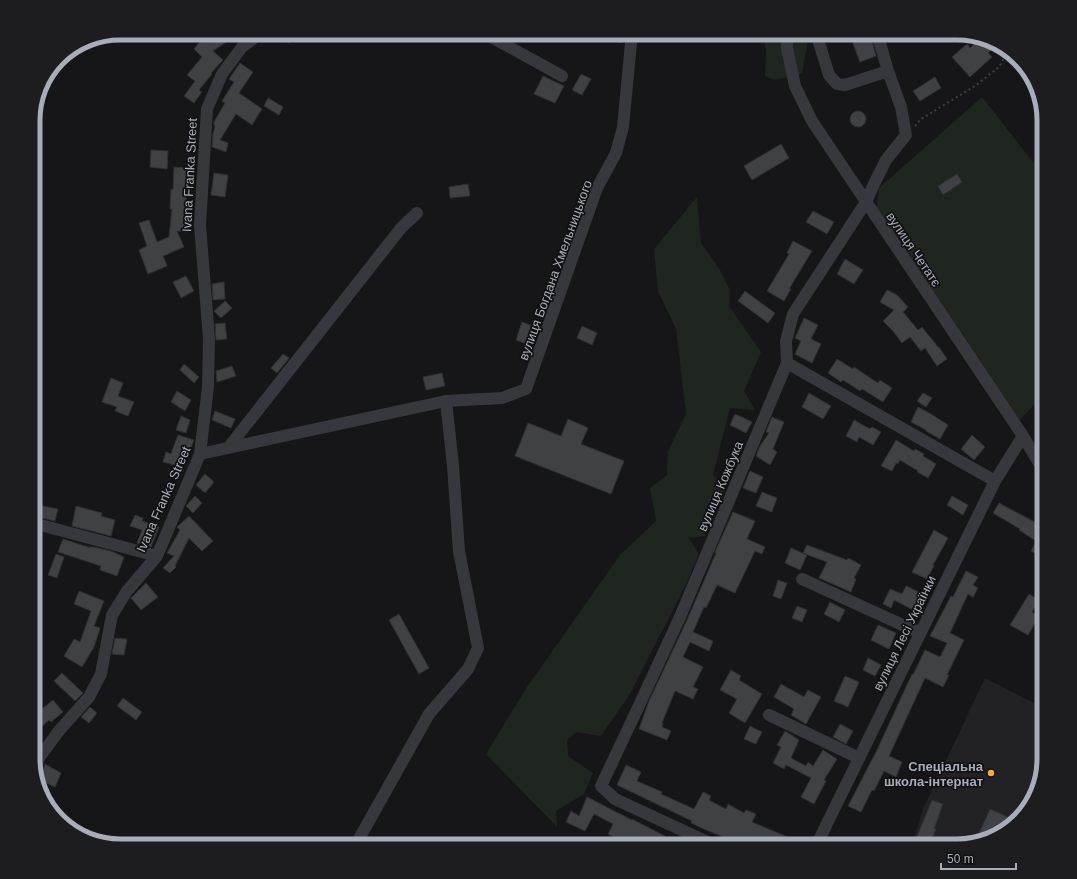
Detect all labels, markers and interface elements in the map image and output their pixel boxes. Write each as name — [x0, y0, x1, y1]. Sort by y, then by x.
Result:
street label: Ivana Franka Street — [179, 117, 200, 232]
street label: вулиця Богдана Хмельницького — [516, 178, 595, 362]
street label: вулиця Четатє — [883, 209, 944, 290]
street label: вулиця Кожбука — [695, 438, 746, 533]
street label: Ivana Franka Street — [133, 444, 194, 554]
street label: вулиця Лесі Українки — [870, 573, 939, 693]
place label: Спеціальна школа-інтернат — [884, 759, 984, 789]
marker: Спеціальна школа-інтернат — [986, 768, 996, 778]
scale bar — [941, 845, 1016, 871]
text: 50 m — [947, 852, 974, 866]

